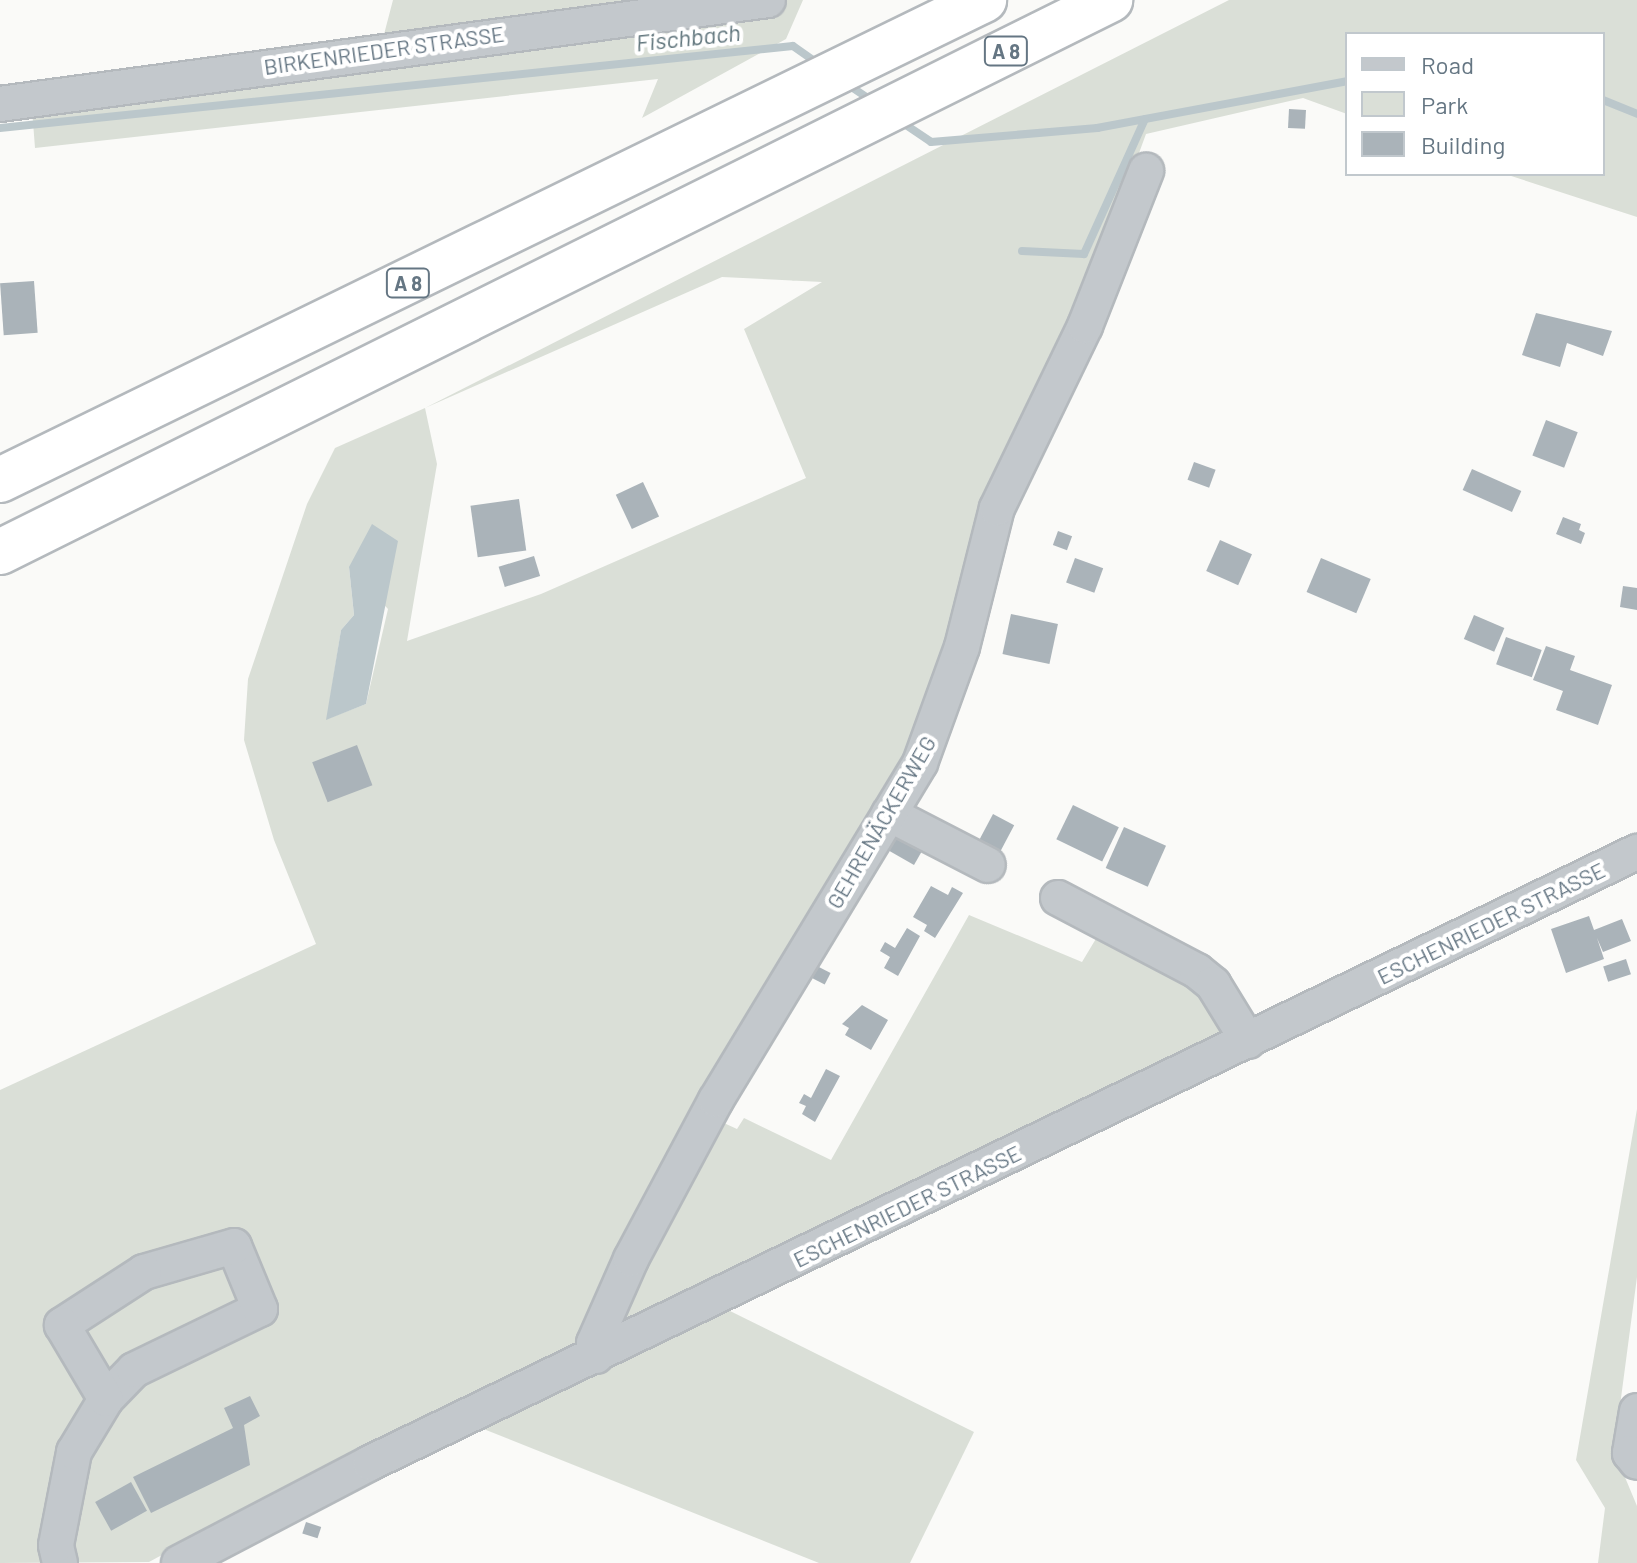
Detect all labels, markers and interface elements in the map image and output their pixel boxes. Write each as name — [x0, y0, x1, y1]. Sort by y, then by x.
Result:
water label: Fischbach — [634, 17, 742, 57]
street label: BIRKENRIEDER STRASSE — [262, 20, 506, 80]
legend — [1345, 32, 1605, 176]
road number: A 8 — [982, 35, 1030, 67]
text: Road — [1421, 50, 1474, 79]
text: Park — [1421, 90, 1468, 119]
text: Building — [1421, 130, 1505, 159]
road number: A 8 — [384, 267, 432, 299]
street label: GEHRENÄCKERWEG — [821, 731, 941, 913]
street label: ESCHENRIEDER STRASSE — [1373, 856, 1609, 990]
street label: ESCHENRIEDER STRASSE — [789, 1139, 1025, 1273]

